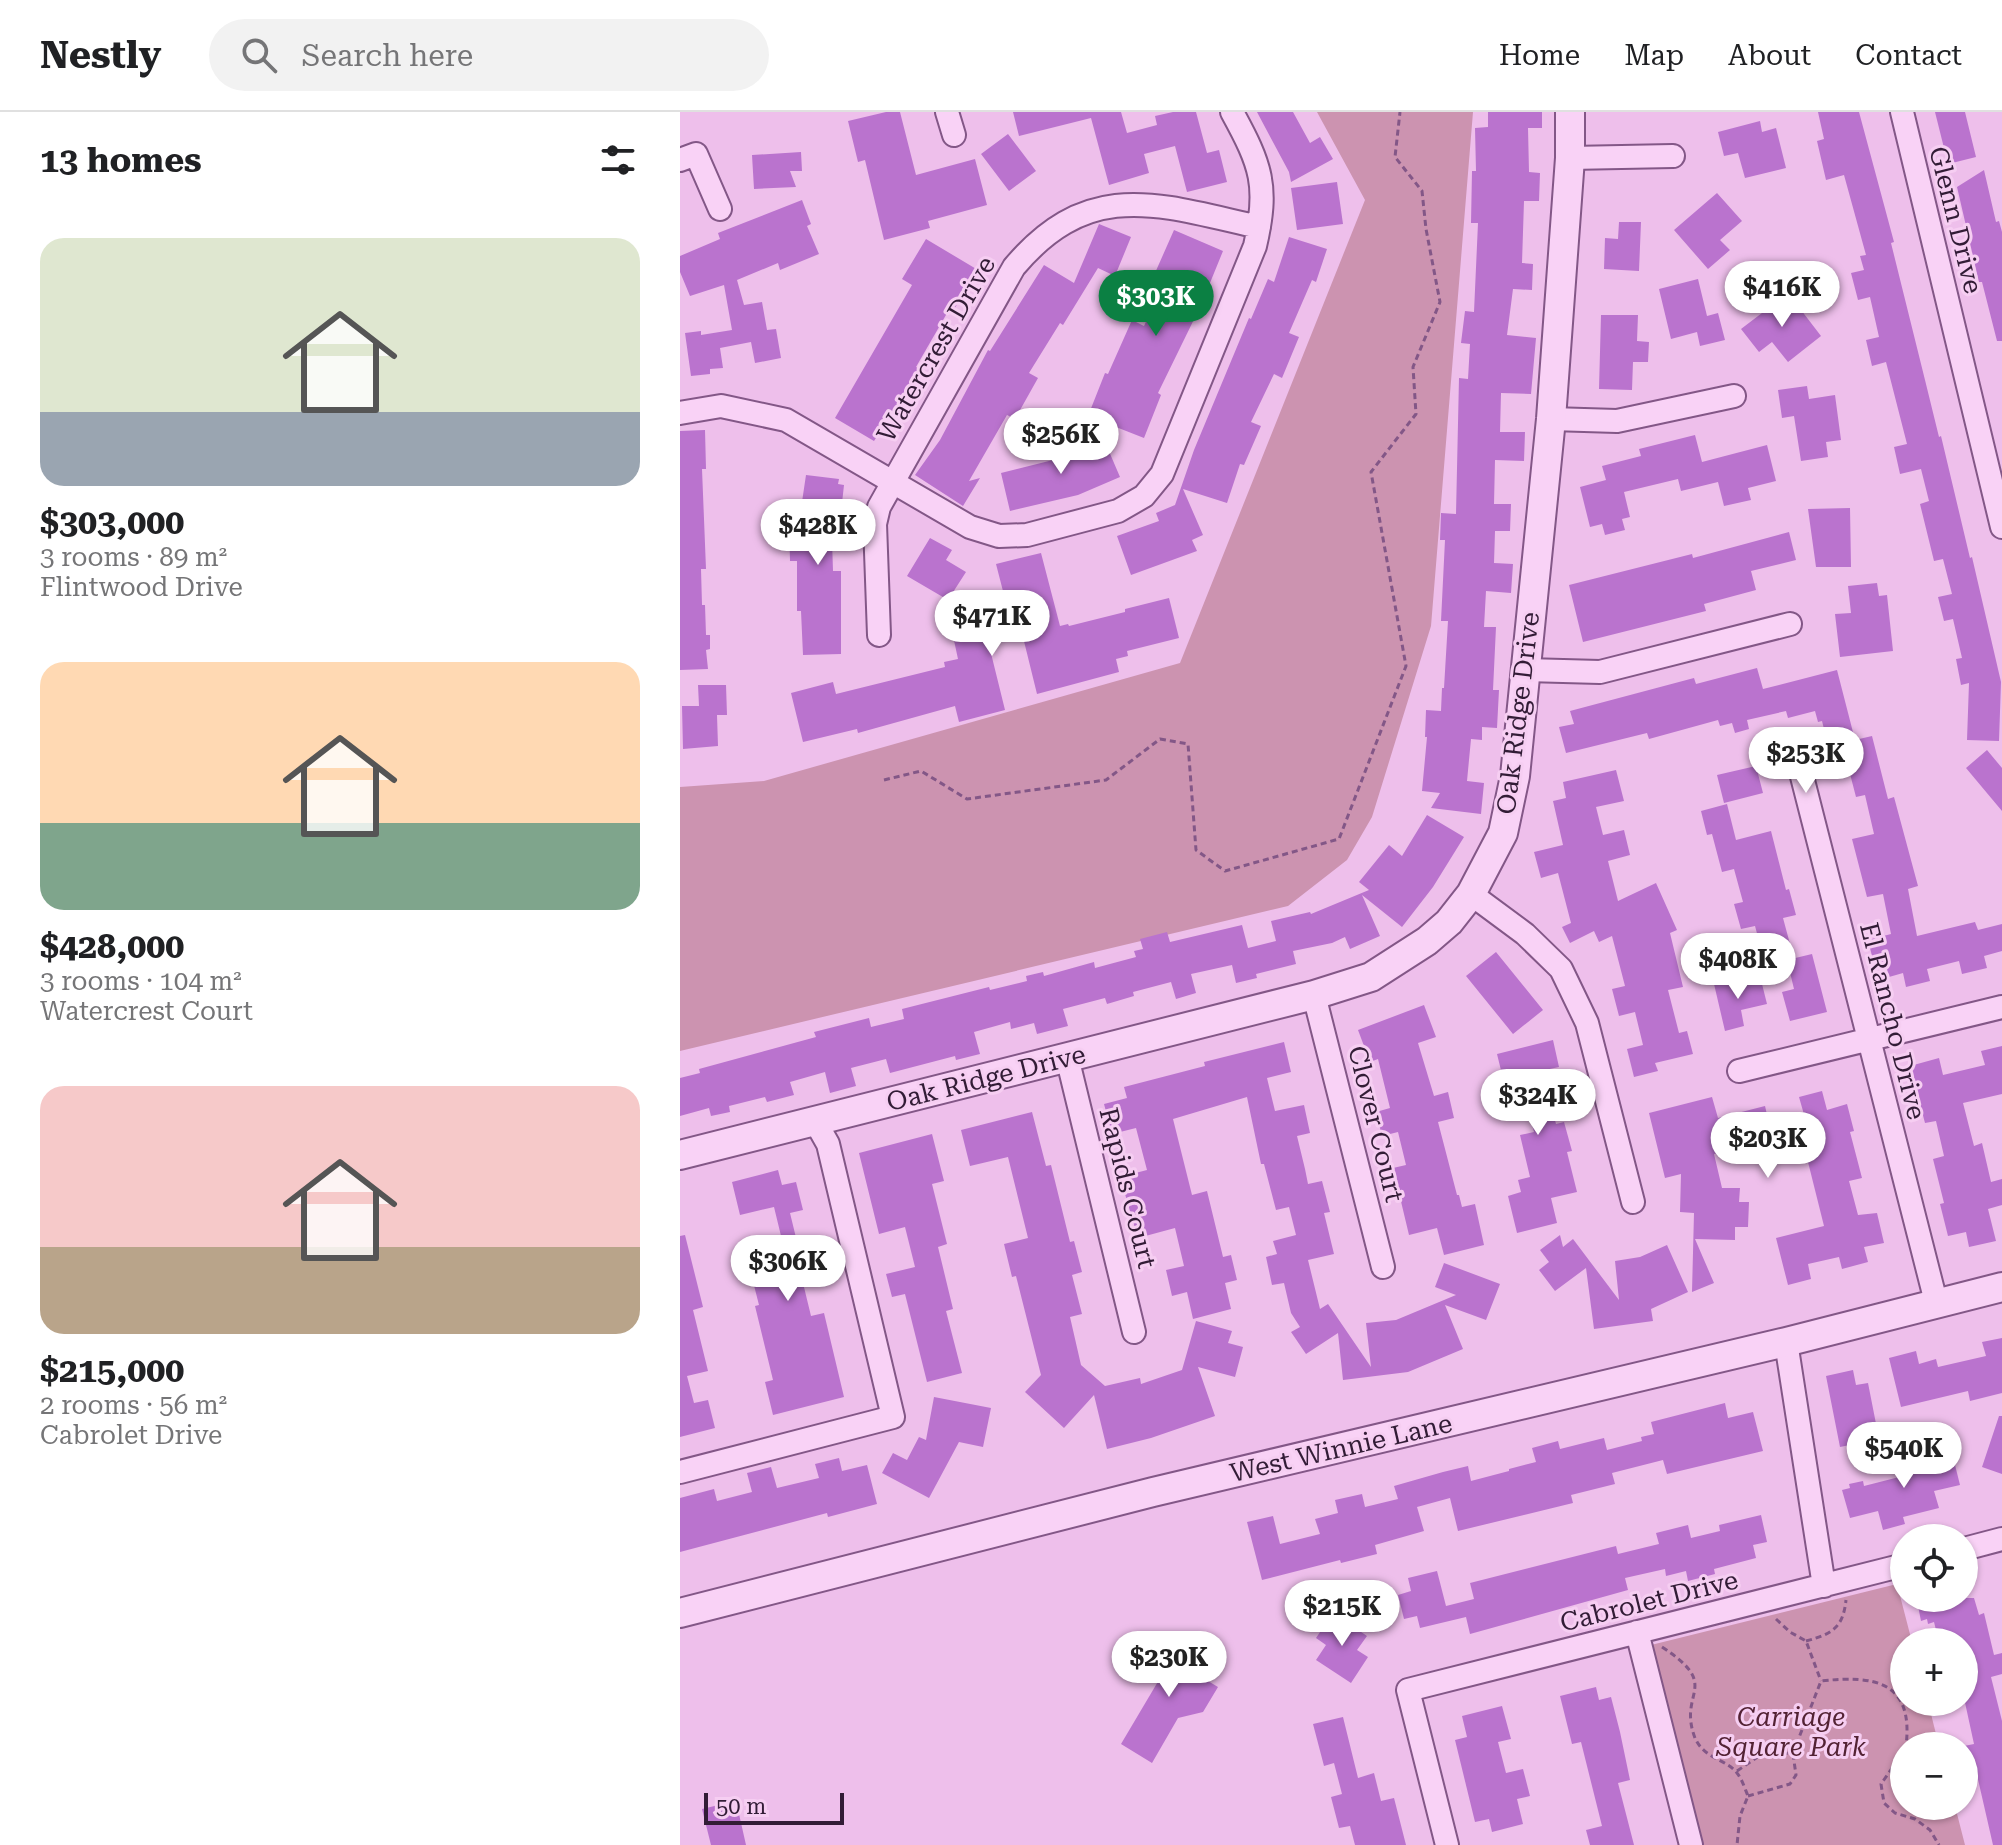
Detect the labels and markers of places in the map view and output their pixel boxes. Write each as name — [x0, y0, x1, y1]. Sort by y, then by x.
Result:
pin: $416K — [1726, 261, 1838, 329]
pin: $303K — [1100, 270, 1212, 338]
pin: $256K — [1005, 408, 1117, 476]
pin: $428K — [762, 499, 874, 567]
pin: $471K — [936, 590, 1048, 658]
pin: $253K — [1750, 727, 1862, 795]
pin: $408K — [1682, 933, 1794, 1001]
pin: $324K — [1482, 1069, 1594, 1137]
pin: $203K — [1712, 1112, 1824, 1180]
pin: $306K — [732, 1235, 844, 1303]
pin: $540K — [1848, 1422, 1960, 1490]
pin: $215K — [1286, 1580, 1398, 1648]
pin: $230K — [1113, 1631, 1225, 1699]

